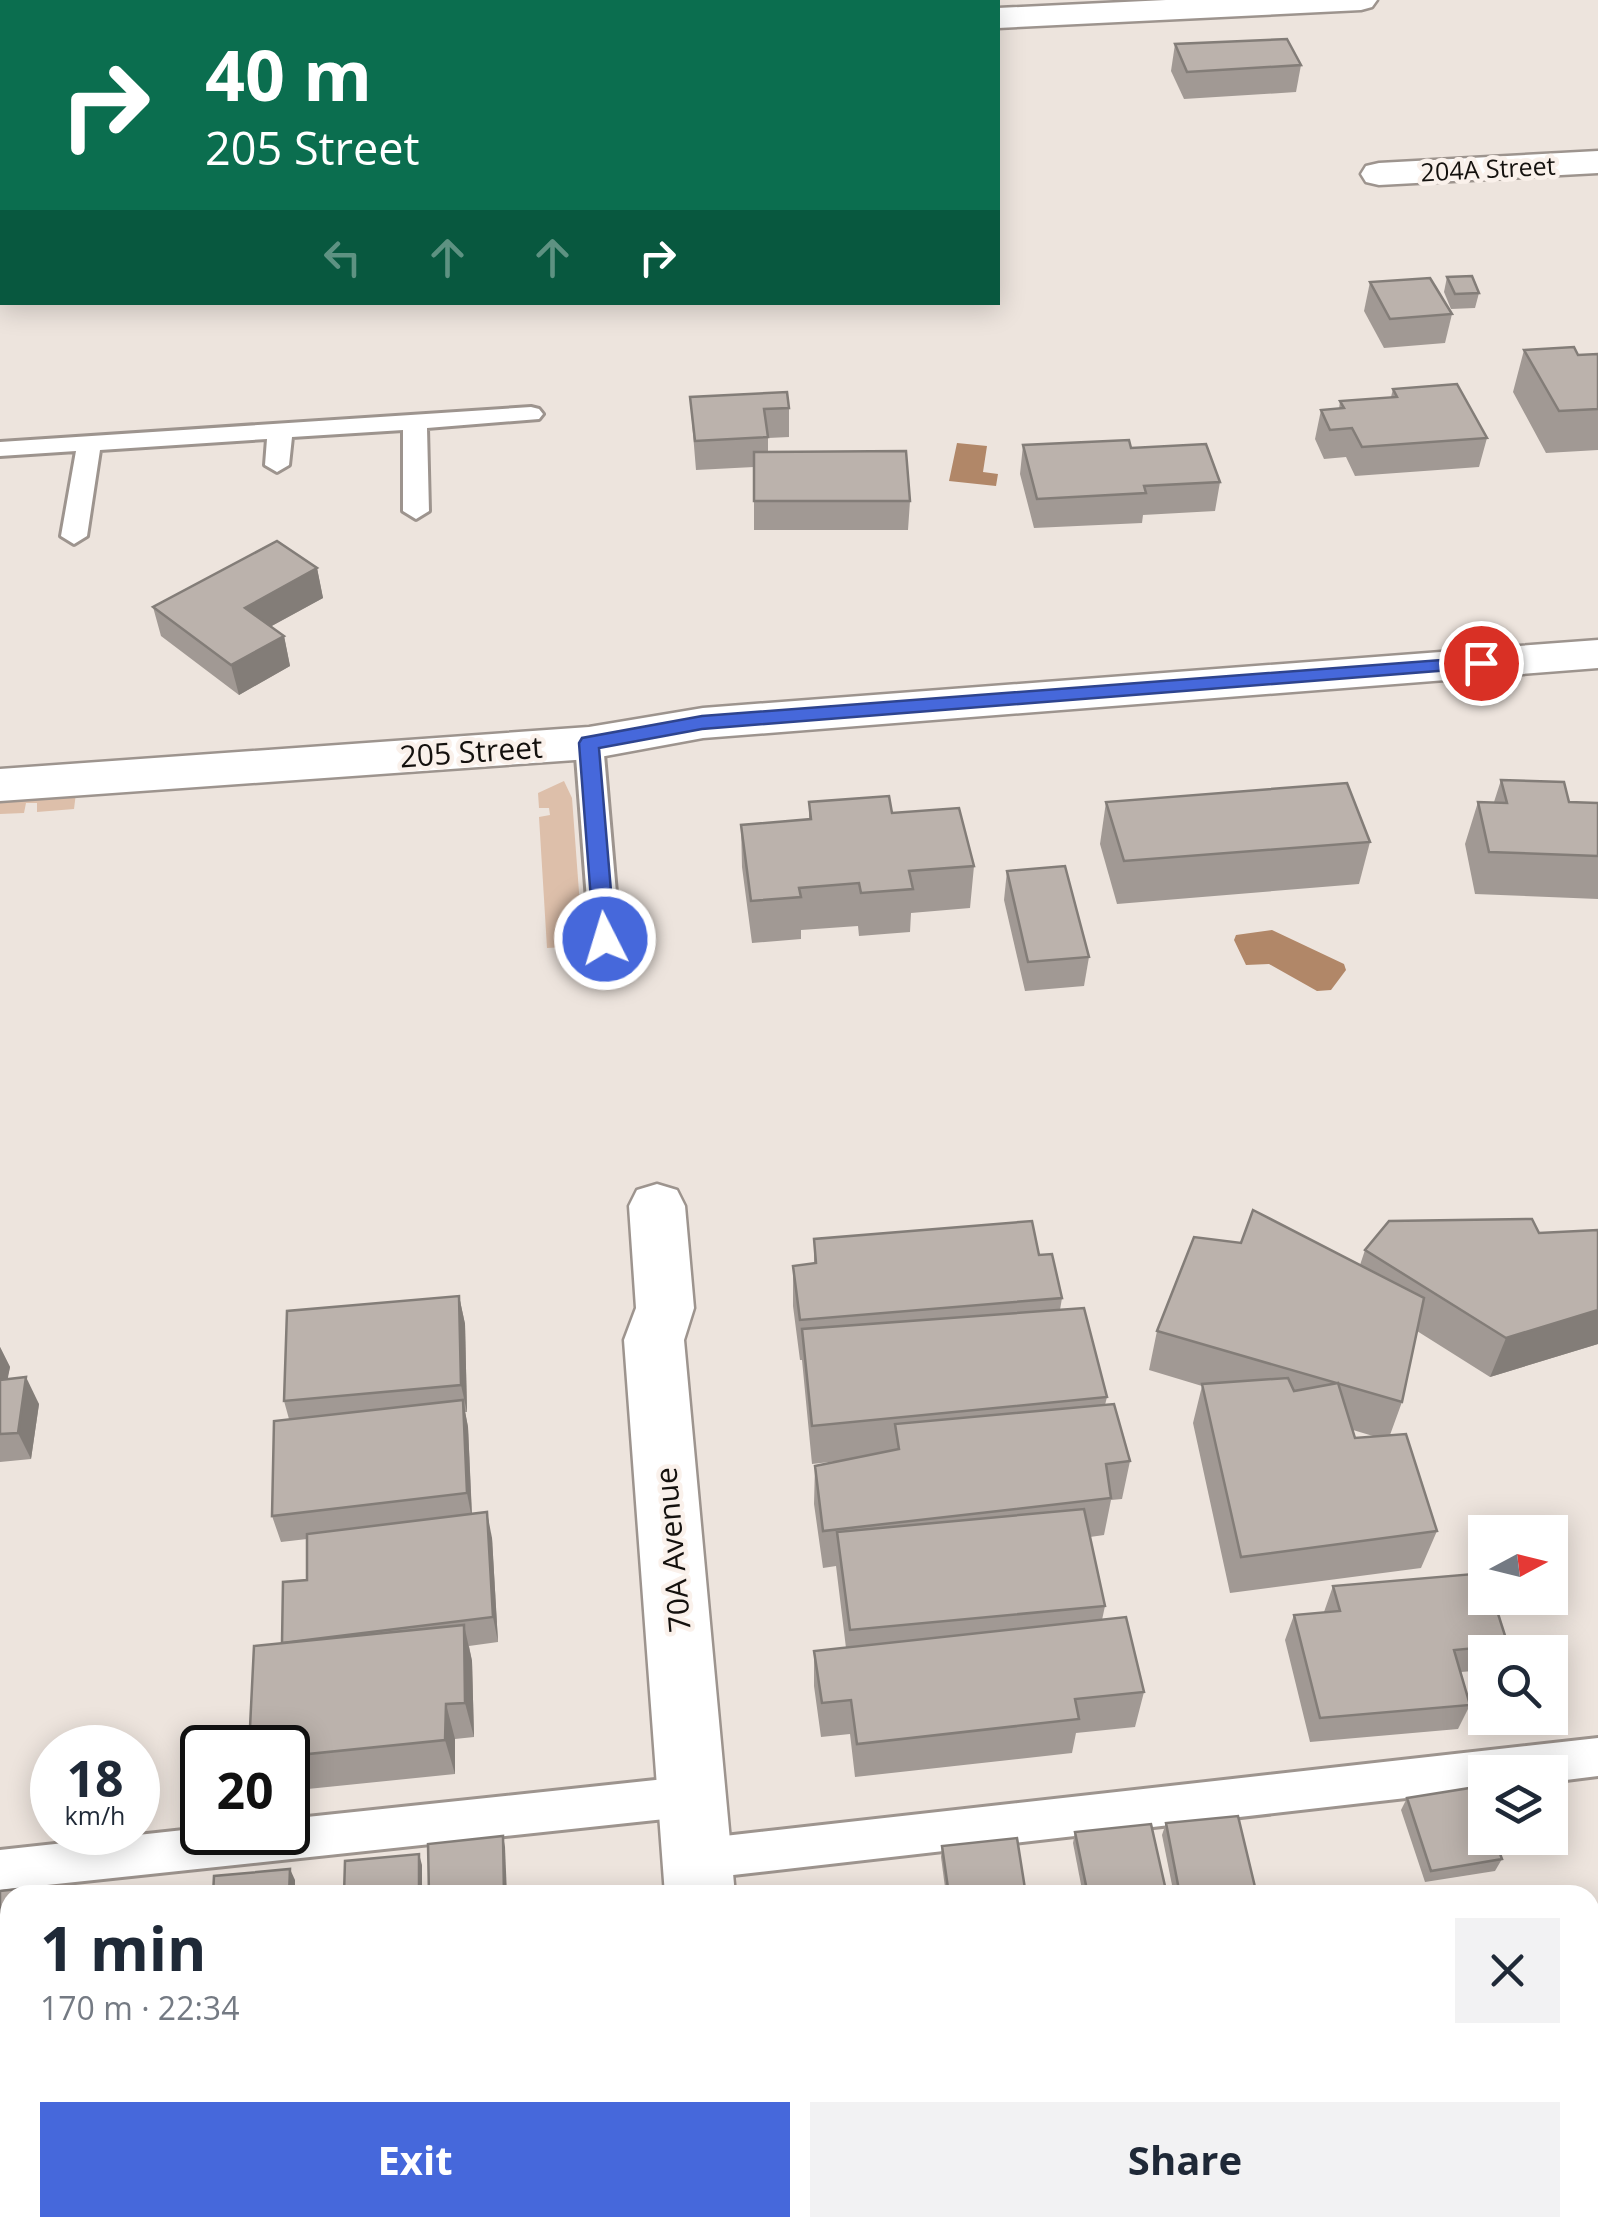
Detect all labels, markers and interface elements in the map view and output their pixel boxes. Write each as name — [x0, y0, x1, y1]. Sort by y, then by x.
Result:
text: 40 m — [205, 26, 372, 122]
icon: right — [40, 40, 170, 170]
text: 205 Street — [205, 117, 420, 178]
street label: 204A Street — [1420, 147, 1556, 189]
icon: left — [315, 230, 370, 285]
icon: ahead — [420, 230, 475, 285]
icon: ahead — [525, 230, 580, 285]
icon: right — [630, 230, 685, 285]
pin — [1439, 621, 1524, 706]
icon: arrive — [1454, 636, 1509, 691]
street label: 205 Street — [398, 726, 544, 776]
position arrow — [553, 887, 657, 991]
street label: 70A Avenue — [644, 1466, 700, 1634]
north arrow — [1468, 1515, 1568, 1615]
map controls — [1468, 1515, 1568, 1855]
button: search — [1468, 1635, 1568, 1735]
speed limit sign: 20 — [180, 1725, 310, 1855]
text: 18 — [66, 1744, 124, 1812]
button: layers — [1468, 1755, 1568, 1855]
text: km/h — [65, 1798, 125, 1832]
text: 1 min — [40, 1907, 207, 1989]
button: close — [1455, 1918, 1560, 2023]
text: 170 m · 22:34 — [40, 1986, 239, 2029]
button: Exit — [40, 2102, 790, 2217]
button: Share — [810, 2102, 1560, 2217]

